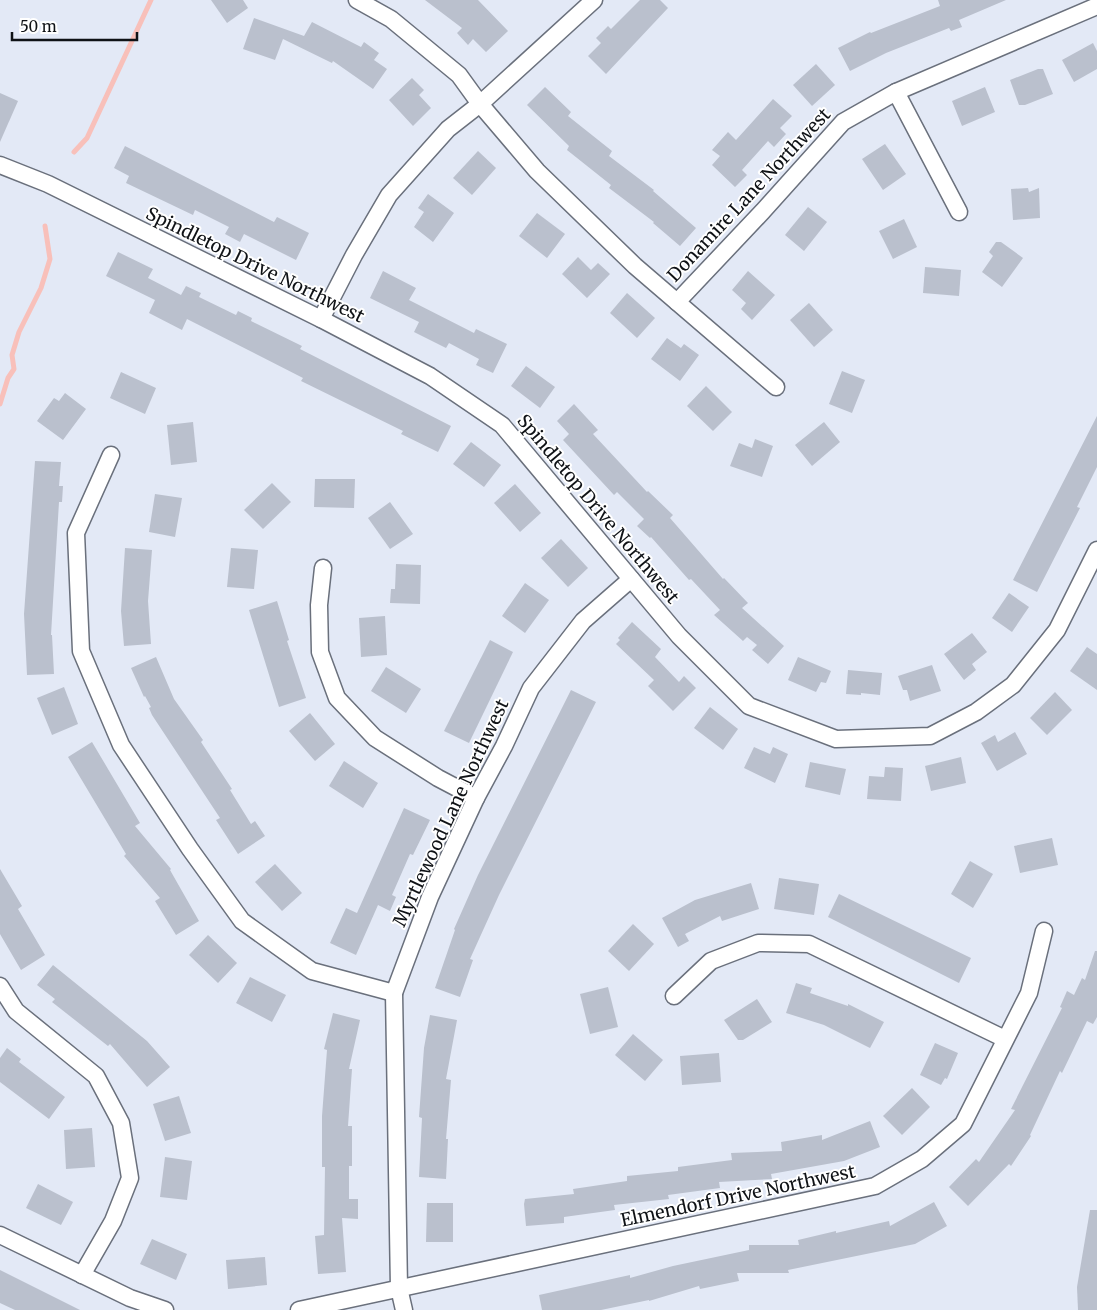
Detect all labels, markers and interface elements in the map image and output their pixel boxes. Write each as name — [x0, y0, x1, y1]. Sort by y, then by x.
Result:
scale bar — [12, 10, 138, 42]
text: 50 m — [20, 17, 57, 36]
street label: Donamire Lane Northwest — [662, 103, 835, 286]
street label: Spindletop Drive Northwest — [142, 202, 368, 328]
street label: Spindletop Drive Northwest — [512, 409, 684, 608]
street label: Myrtlewood Lane Northwest — [388, 695, 513, 930]
street label: Elmendorf Drive Northwest — [618, 1159, 857, 1232]

